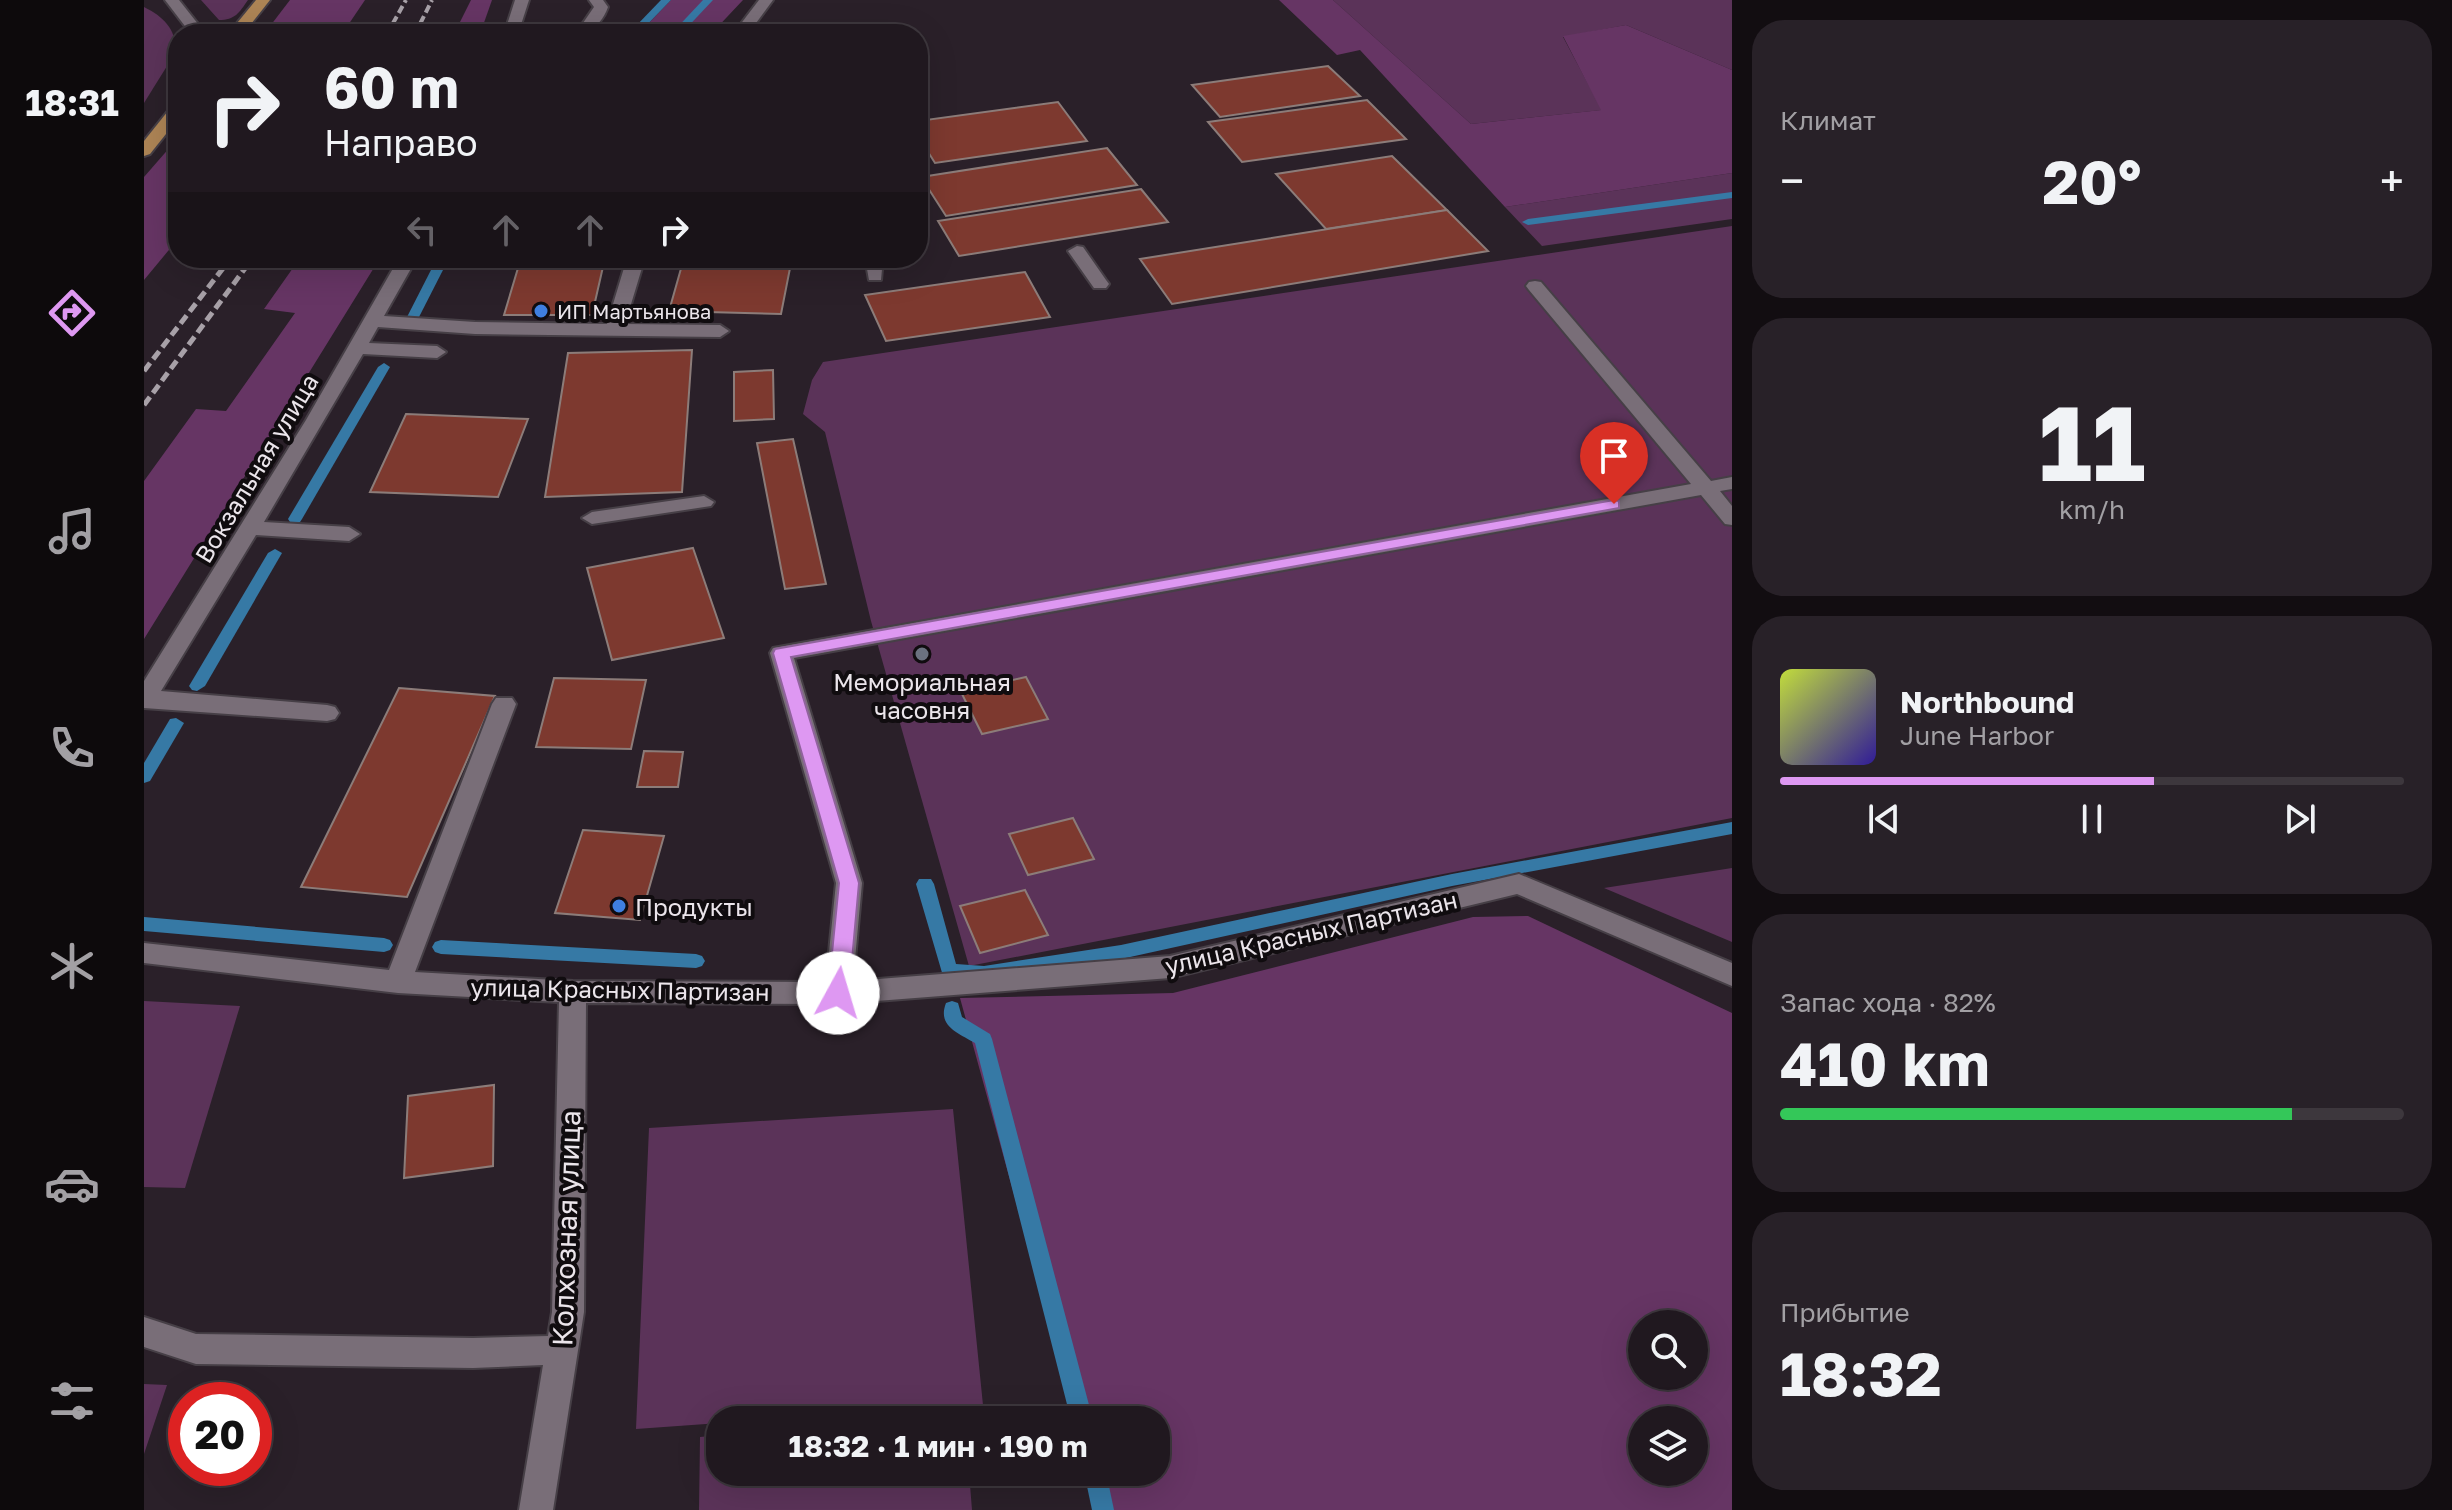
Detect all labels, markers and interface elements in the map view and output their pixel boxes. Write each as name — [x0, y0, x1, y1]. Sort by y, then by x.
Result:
text: 60 m — [324, 53, 459, 120]
icon: right — [192, 56, 296, 160]
text: 18:31 — [25, 81, 119, 124]
text: Климат — [1780, 105, 1876, 136]
text: Направо — [324, 121, 478, 164]
text: 20° — [2043, 145, 2142, 217]
text: − — [1780, 154, 1804, 207]
text: + — [2380, 154, 2404, 207]
icon: left — [400, 208, 444, 252]
icon: ahead — [484, 208, 528, 252]
icon: ahead — [568, 208, 612, 252]
icon: right — [652, 208, 696, 252]
icon: directions — [44, 285, 100, 341]
place label: ИП Мартьянова — [557, 299, 711, 323]
marker: ИП Мартьянова — [532, 302, 550, 320]
street label: Вокзальная улица — [188, 368, 324, 568]
text: 11 — [2038, 379, 2146, 504]
pin — [1580, 422, 1648, 504]
icon: arrive — [1592, 434, 1636, 478]
text: km/h — [2059, 494, 2125, 525]
icon: music — [44, 503, 100, 559]
marker: Мемориальная часовня — [913, 645, 931, 663]
place label: Мемориальная часовня — [833, 667, 1011, 724]
text: Northbound — [1900, 684, 2074, 720]
icon: phone — [44, 720, 100, 776]
text: June Harbor — [1900, 720, 2054, 751]
icon: previous — [1862, 797, 1906, 841]
icon: pause — [2070, 797, 2114, 841]
icon: next — [2278, 797, 2322, 841]
street label: улица Красных Партизан — [1162, 884, 1460, 980]
place label: Продукты — [635, 892, 753, 921]
marker: Продукты — [610, 897, 628, 915]
icon: climate — [44, 938, 100, 994]
position arrow — [796, 951, 880, 1035]
street label: улица Красных Партизан — [470, 972, 770, 1006]
text: Запас хода · 82% — [1780, 987, 1996, 1018]
text: 410 km — [1780, 1027, 1990, 1099]
street label: Колхозная улица — [545, 1109, 587, 1347]
icon: car — [44, 1156, 100, 1212]
text: Прибытие — [1780, 1297, 1909, 1328]
map controls — [1628, 1310, 1708, 1486]
button: search — [1628, 1310, 1708, 1390]
text: 18:32 — [1780, 1337, 1942, 1409]
icon: filters — [44, 1373, 100, 1429]
speed limit sign: 20 — [168, 1382, 272, 1486]
button: layers — [1628, 1406, 1708, 1486]
text: 18:32 · 1 мин · 190 m — [789, 1428, 1087, 1464]

